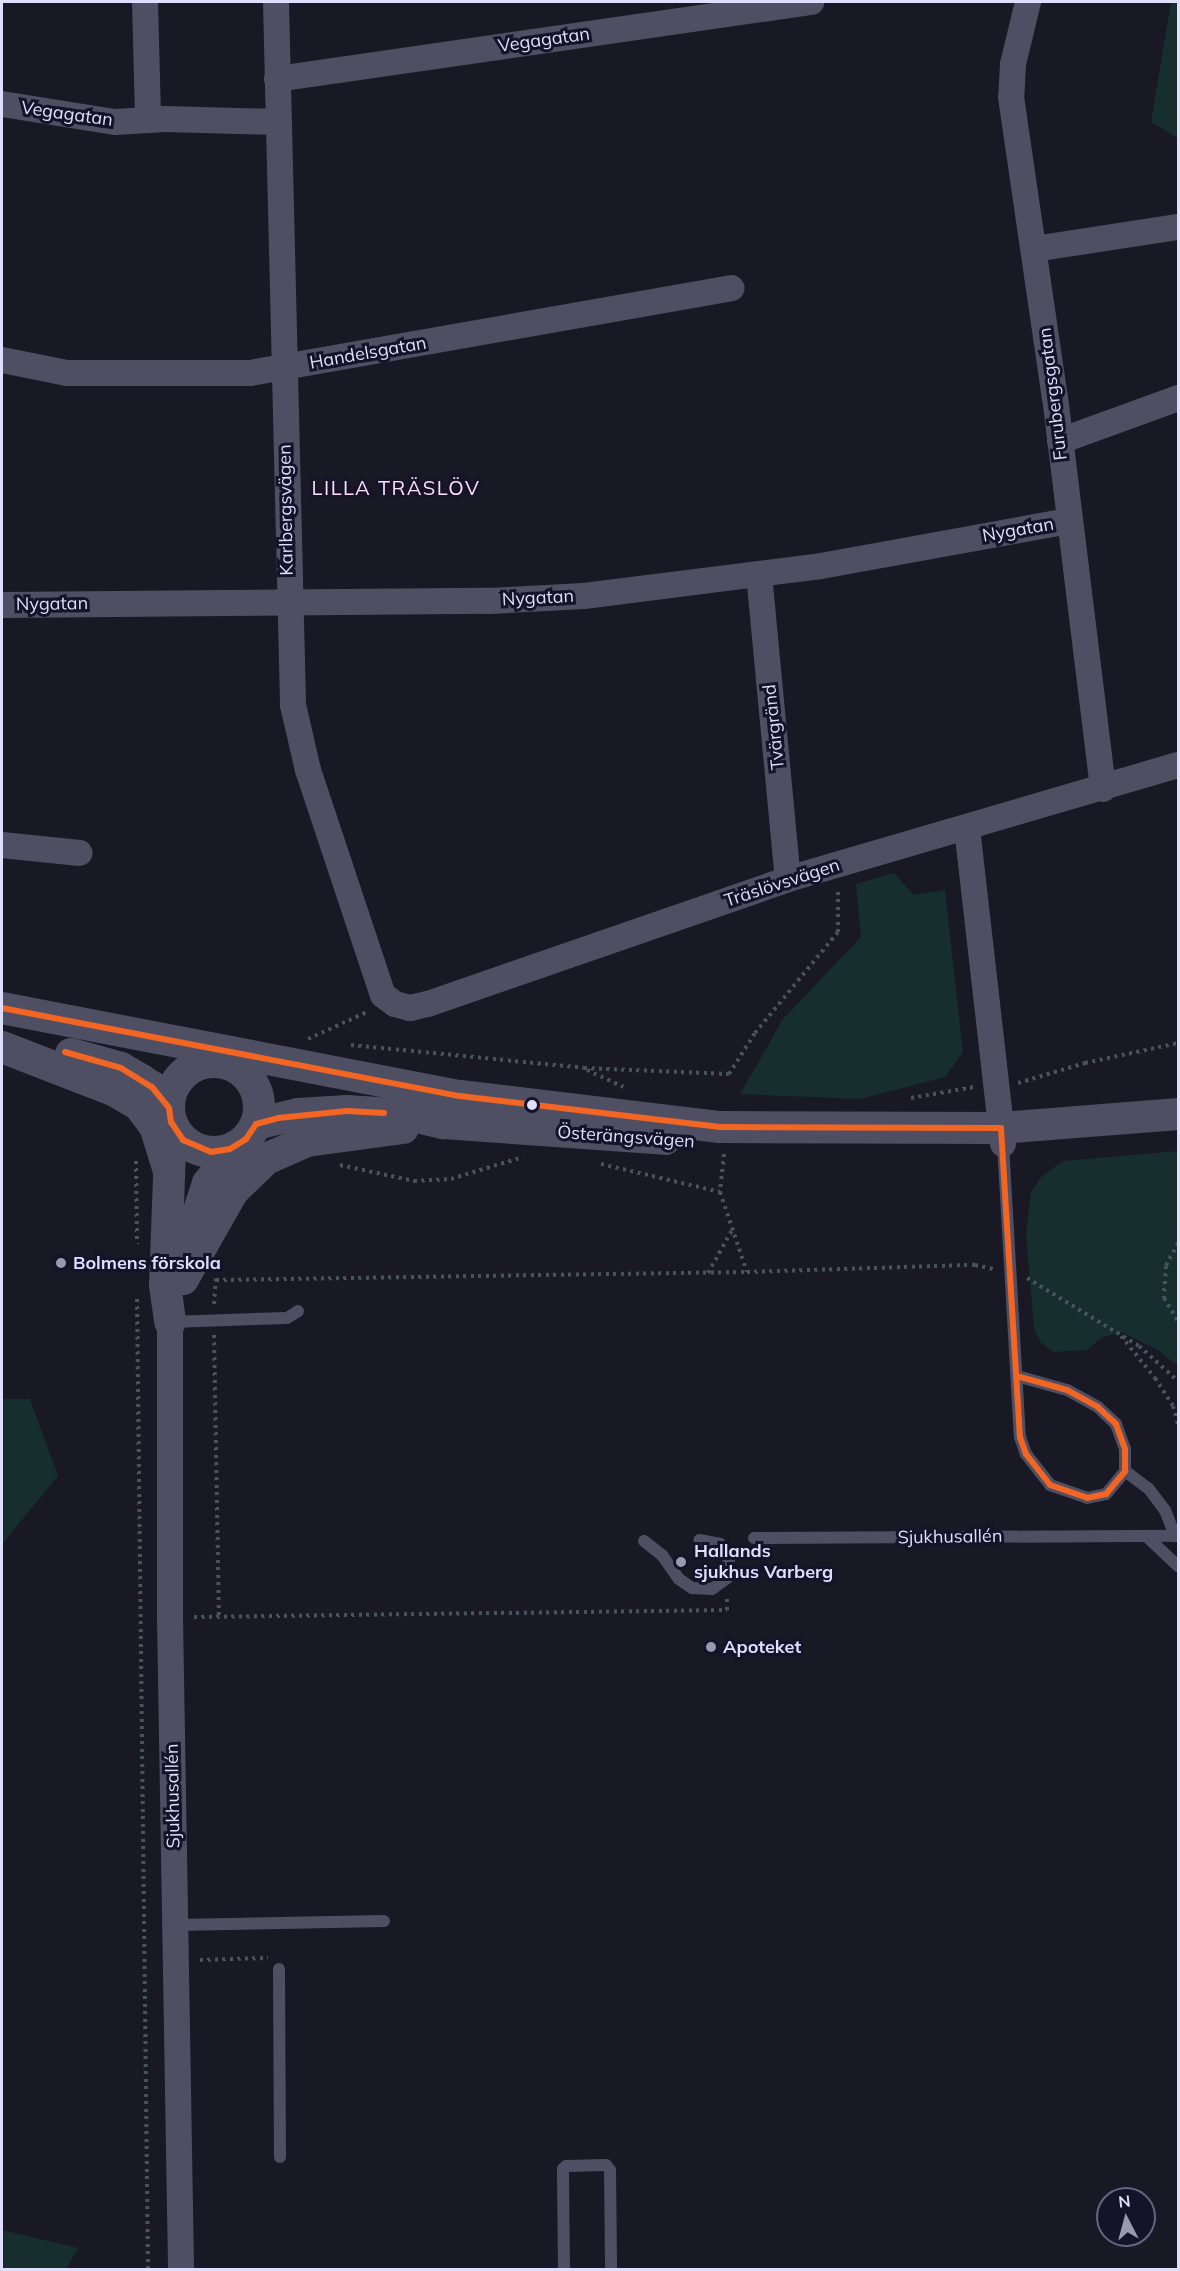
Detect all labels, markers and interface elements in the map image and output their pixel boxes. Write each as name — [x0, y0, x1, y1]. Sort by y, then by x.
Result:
street label: Vegagatan — [497, 23, 591, 57]
street label: Vegagatan — [20, 97, 114, 131]
street label: Furubergsgatan — [1034, 327, 1072, 461]
street label: Handelsgatan — [308, 332, 428, 374]
street label: Karlbergsvägen — [274, 444, 298, 576]
district label: LILLA TRÄSLÖV — [312, 475, 480, 499]
street label: Nygatan — [981, 513, 1055, 547]
street label: Nygatan — [501, 585, 575, 611]
street label: Nygatan — [16, 593, 88, 615]
street label: Tvärgränd — [759, 683, 789, 771]
street label: Träslövsvägen — [722, 854, 842, 912]
unlabelled marker — [526, 1099, 538, 1111]
street label: Österängsvägen — [557, 1121, 695, 1153]
place label: Bolmens förskola — [73, 1252, 221, 1274]
marker: Bolmens förskola — [54, 1256, 68, 1270]
street label: Sjukhusallén — [897, 1525, 1003, 1549]
place label: Hallands sjukhus Varberg — [694, 1541, 833, 1584]
marker: Hallands sjukhus Varberg — [672, 1553, 690, 1571]
place label: Apoteket — [723, 1636, 801, 1658]
marker: Apoteket — [704, 1640, 718, 1654]
street label: Sjukhusallén — [161, 1743, 185, 1849]
north arrow — [1096, 2187, 1156, 2247]
text: N — [1117, 2191, 1131, 2212]

